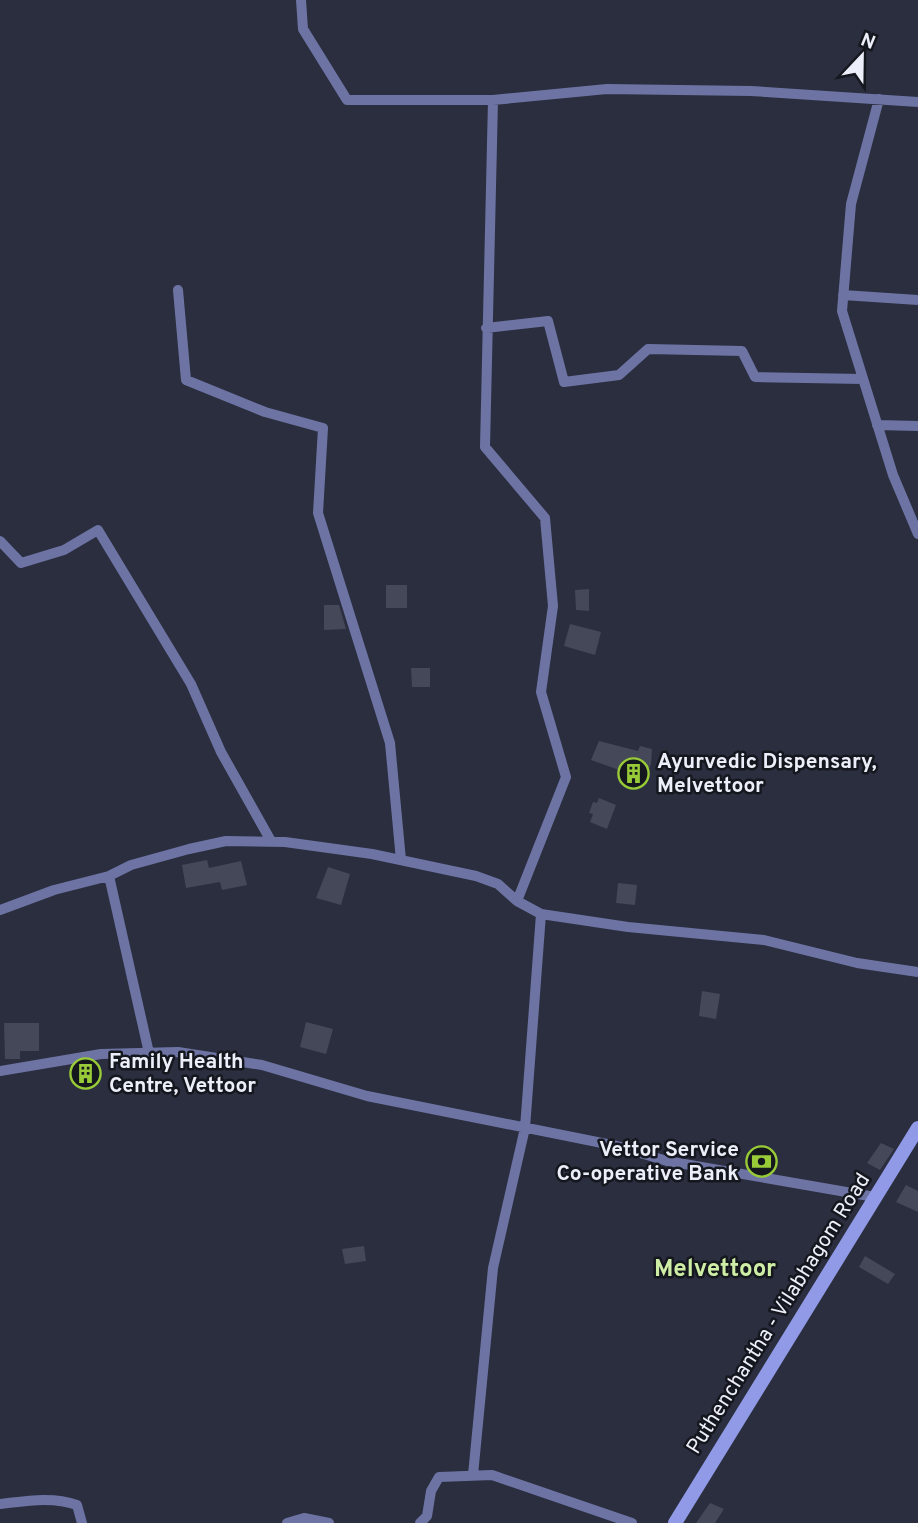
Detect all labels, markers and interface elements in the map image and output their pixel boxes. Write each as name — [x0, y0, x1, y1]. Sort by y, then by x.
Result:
north arrow — [827, 21, 897, 91]
text: N — [857, 28, 878, 56]
place label: Ayurvedic Dispensary, Melvettoor — [657, 749, 877, 800]
building icon: Ayurvedic Dispensary, Melvettoor — [617, 757, 651, 791]
place label: Family Health Centre, Vettoor — [109, 1049, 256, 1100]
building icon: Family Health Centre, Vettoor — [69, 1057, 103, 1091]
place label: Vettor Service Co-operative Bank — [556, 1137, 739, 1188]
bank icon: Vettor Service Co-operative Bank — [745, 1145, 779, 1179]
street label: Puthenchantha - Vilabhagom Road — [681, 1168, 877, 1460]
district label: Melvettoor — [654, 1255, 776, 1285]

